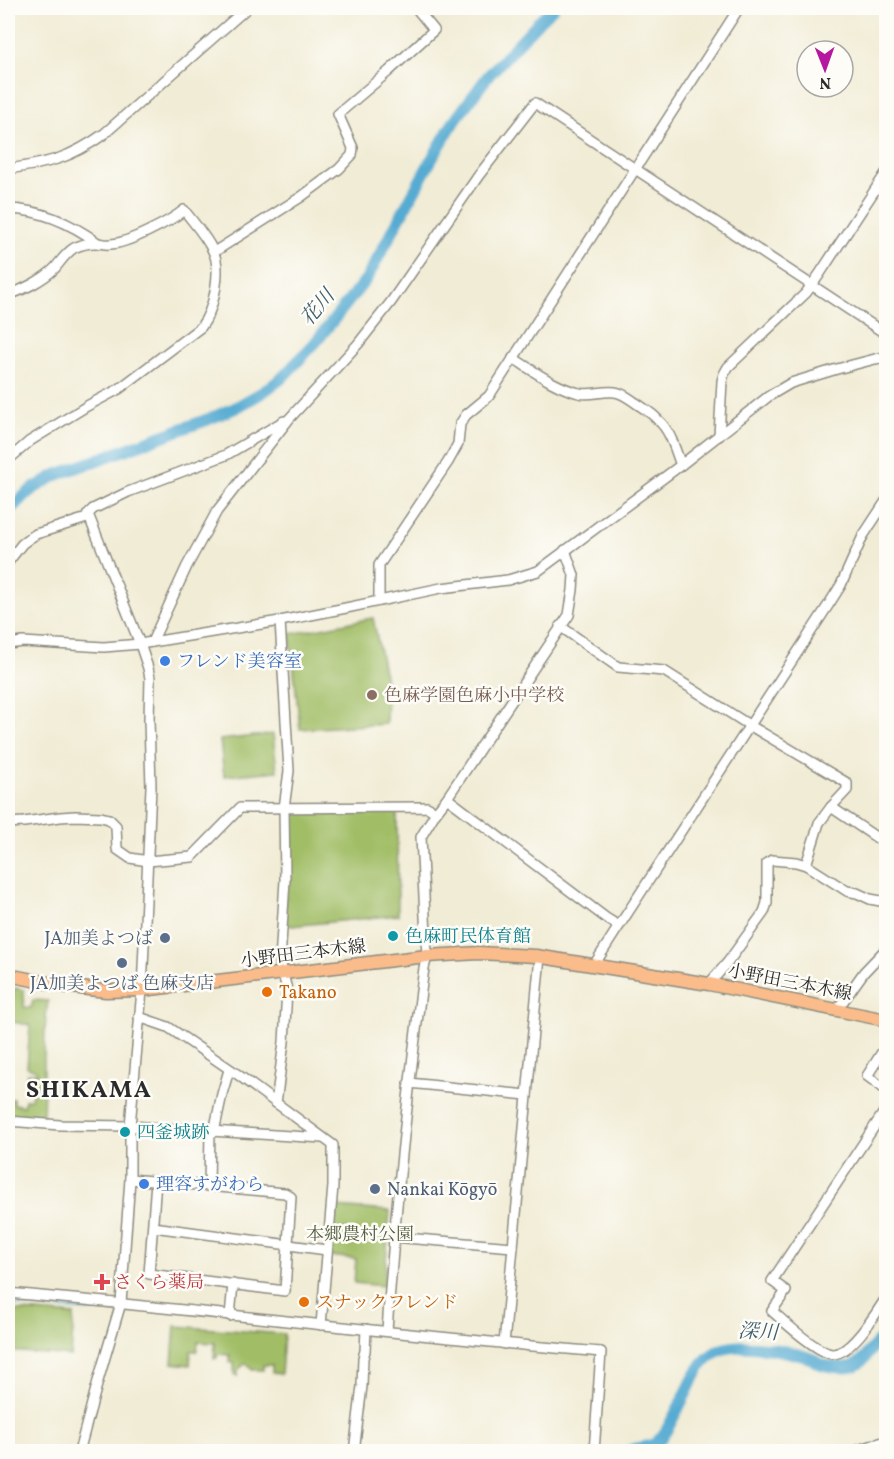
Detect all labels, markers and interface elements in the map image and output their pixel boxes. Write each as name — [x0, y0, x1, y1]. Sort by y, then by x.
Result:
north arrow — [795, 39, 855, 99]
text: N — [819, 71, 831, 93]
water label: 花川 — [295, 282, 343, 333]
place label: フレンド美容室 — [177, 650, 302, 675]
marker: フレンド美容室 — [158, 654, 172, 668]
place label: 色麻学園色麻小中学校 — [384, 684, 564, 709]
marker: 色麻学園色麻小中学校 — [365, 688, 379, 702]
place label: 色麻町民体育館 — [405, 925, 531, 950]
place label: JA加美よつば — [44, 927, 153, 952]
marker: 色麻町民体育館 — [386, 929, 400, 943]
marker: JA加美よつば — [158, 931, 172, 945]
street label: 小野田三本木線 — [239, 934, 367, 975]
marker: JA加美よつば 色麻支店 — [115, 956, 129, 970]
street label: 小野田三本木線 — [725, 959, 854, 1008]
place label: JA加美よつば 色麻支店 — [30, 972, 214, 997]
place label: Takano — [279, 981, 337, 1006]
marker: Takano — [260, 985, 274, 999]
district label: SHIKAMA — [26, 1074, 152, 1108]
place label: 四釜城跡 — [137, 1121, 209, 1146]
marker: 四釜城跡 — [118, 1125, 132, 1139]
place label: 理容すがわら — [156, 1173, 264, 1198]
marker: 理容すがわら — [137, 1177, 151, 1191]
place label: Nankai Kōgyō — [387, 1178, 497, 1203]
marker: Nankai Kōgyō — [368, 1182, 382, 1196]
park label: 本郷農村公園 — [306, 1223, 414, 1248]
place label: さくら薬局 — [114, 1271, 204, 1296]
marker: さくら薬局 — [95, 1275, 109, 1289]
place label: スナックフレンド — [316, 1291, 458, 1316]
marker: スナックフレンド — [297, 1295, 311, 1309]
water label: 深川 — [737, 1318, 781, 1348]

